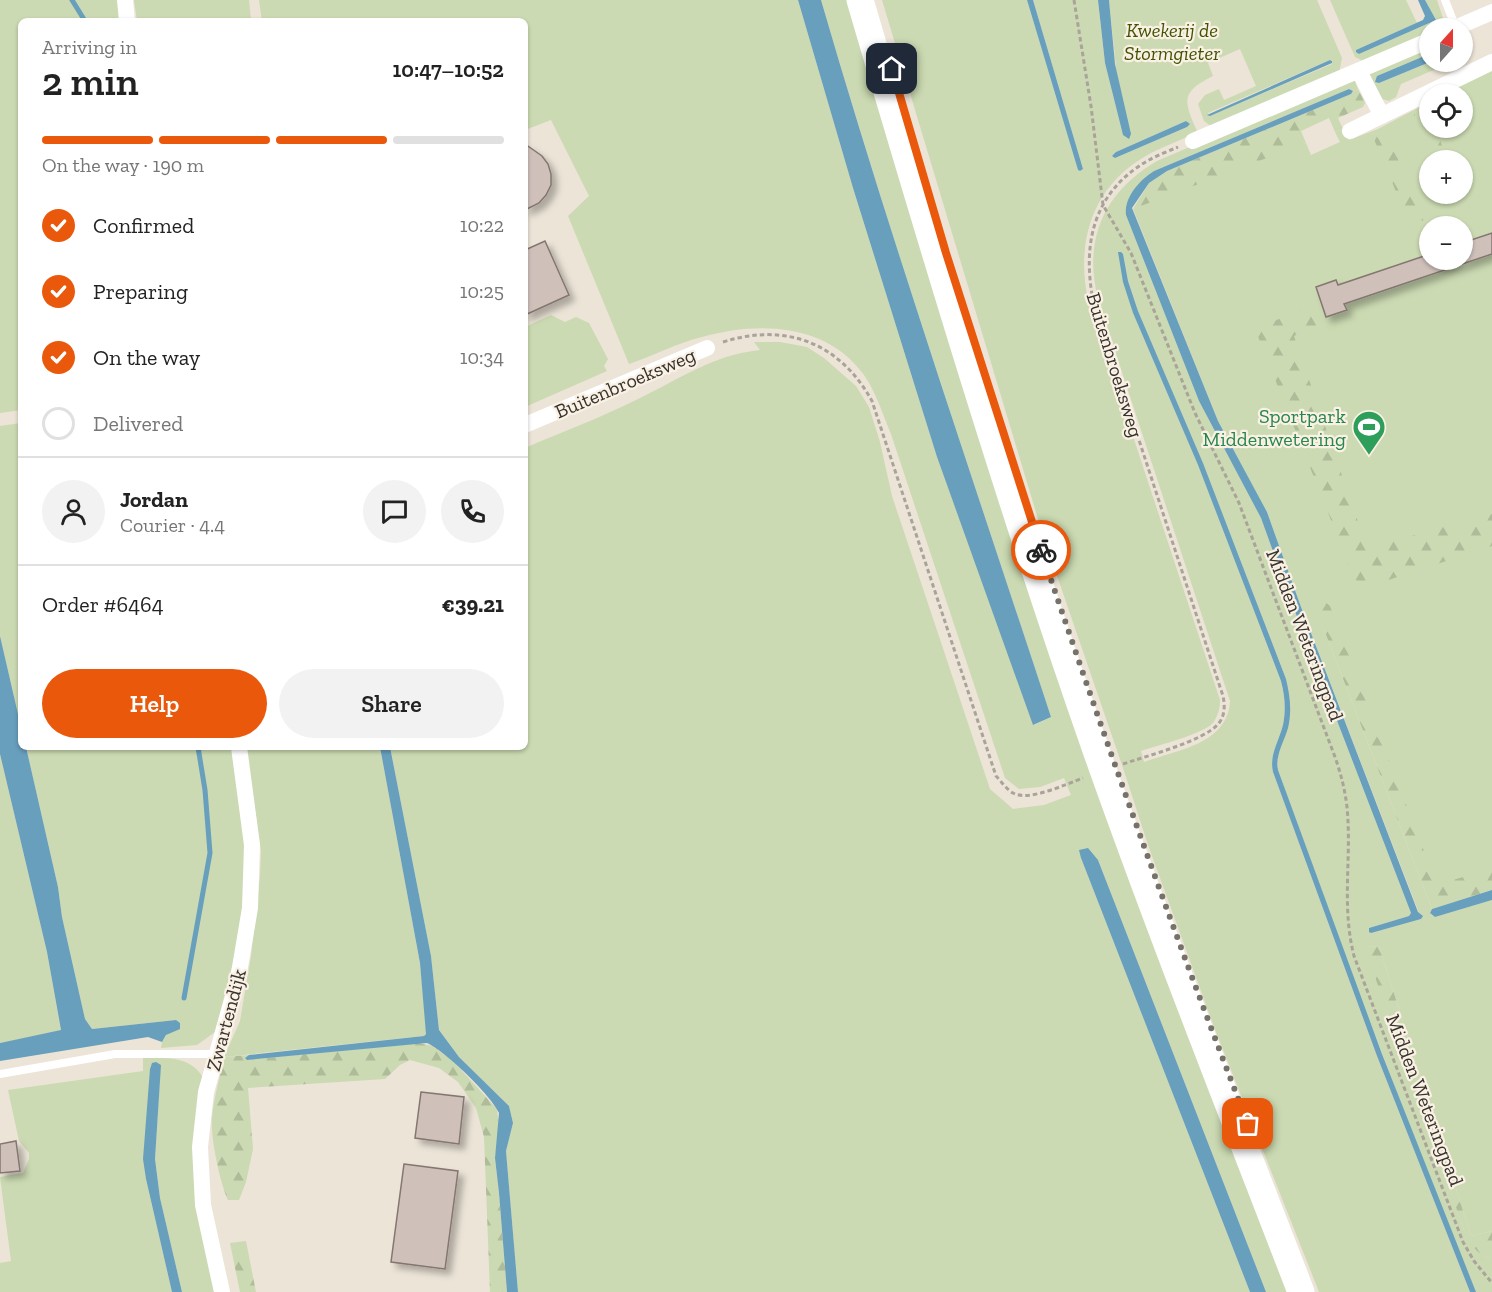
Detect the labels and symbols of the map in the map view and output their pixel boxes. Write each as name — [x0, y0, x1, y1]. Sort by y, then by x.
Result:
park label: Kwekerij de Stormgieter — [1124, 18, 1220, 65]
north arrow — [1419, 18, 1473, 72]
pin — [866, 43, 917, 94]
street label: Buitenbroeksweg — [1082, 290, 1148, 441]
street label: Buitenbroeksweg — [551, 343, 699, 423]
place label: Sportpark Middenwetering — [1203, 404, 1347, 451]
sports icon: Sportpark Middenwetering — [1351, 409, 1387, 456]
courier — [1011, 520, 1071, 580]
street label: Midden Weteringpad — [1261, 546, 1349, 724]
street label: Zwartendijk — [201, 966, 251, 1074]
street label: Midden Weteringpad — [1381, 1011, 1469, 1189]
pin — [1222, 1098, 1273, 1149]

